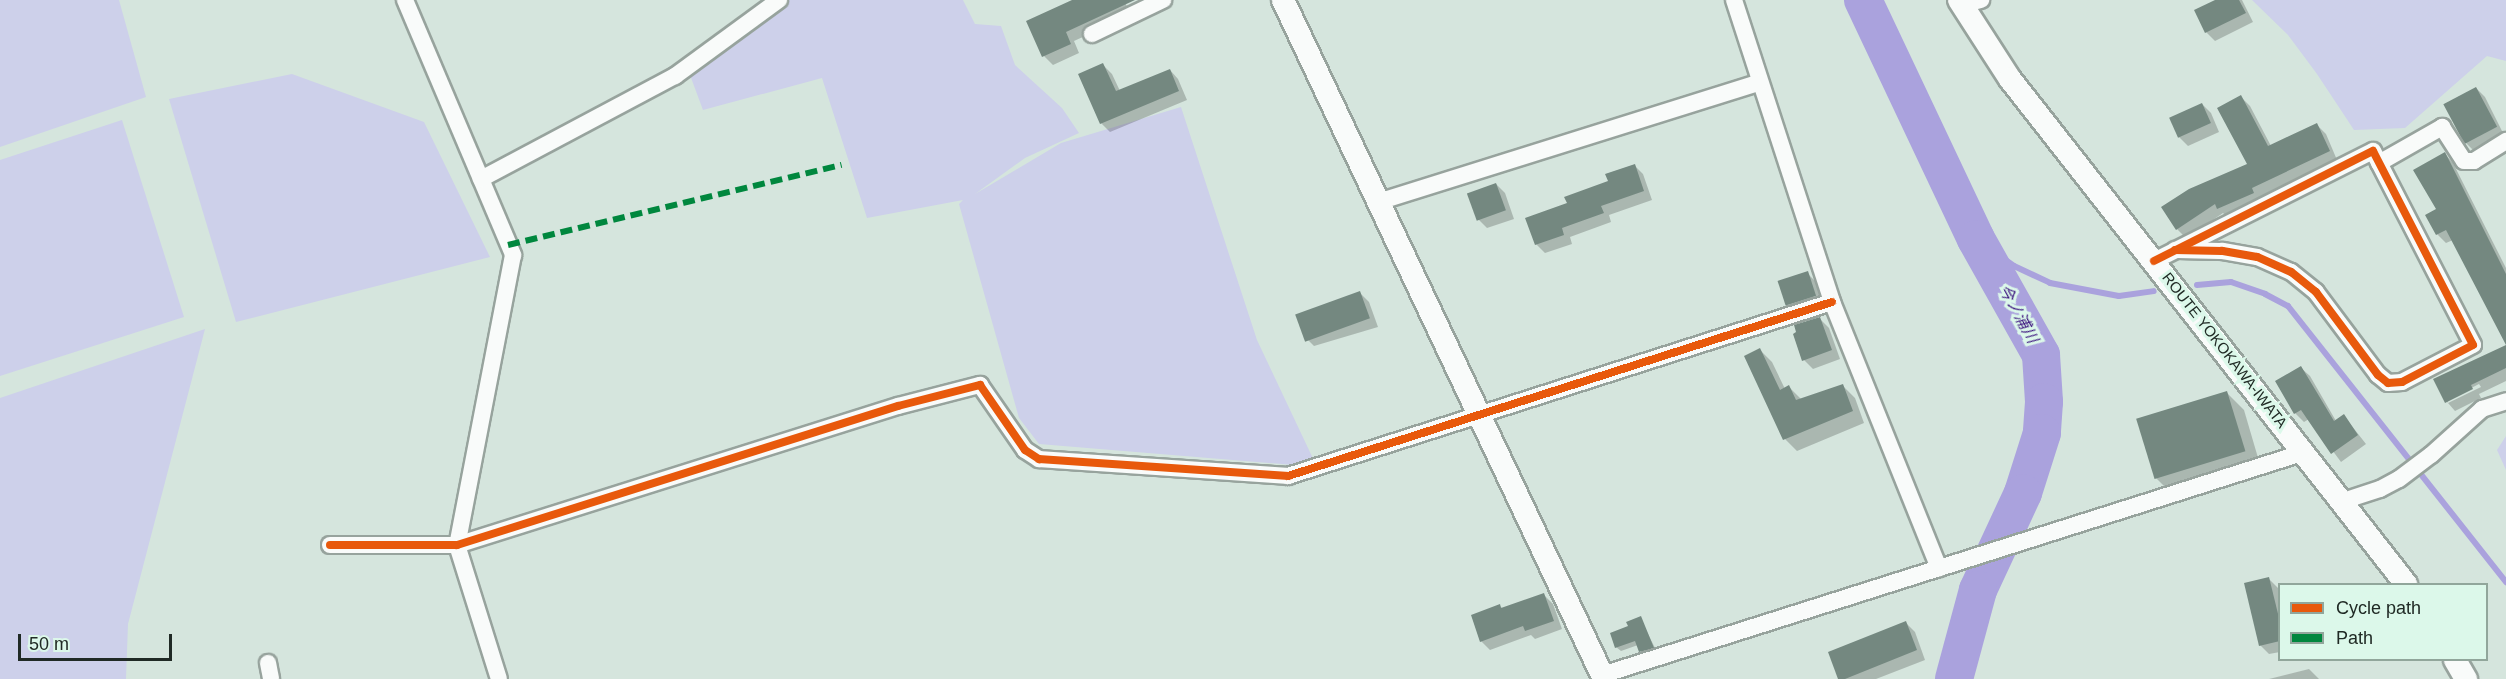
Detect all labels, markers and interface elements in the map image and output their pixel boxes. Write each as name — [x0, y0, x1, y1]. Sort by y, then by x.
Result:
street label: ROUTE YOKOKAWA-IWATA — [2159, 269, 2291, 431]
water label: 今ノ浦川 — [1994, 281, 2042, 347]
legend — [2278, 583, 2488, 661]
text: Cycle path — [2336, 598, 2421, 618]
scale bar — [21, 622, 176, 660]
text: Path — [2336, 628, 2373, 648]
text: 50 m — [29, 634, 69, 654]

